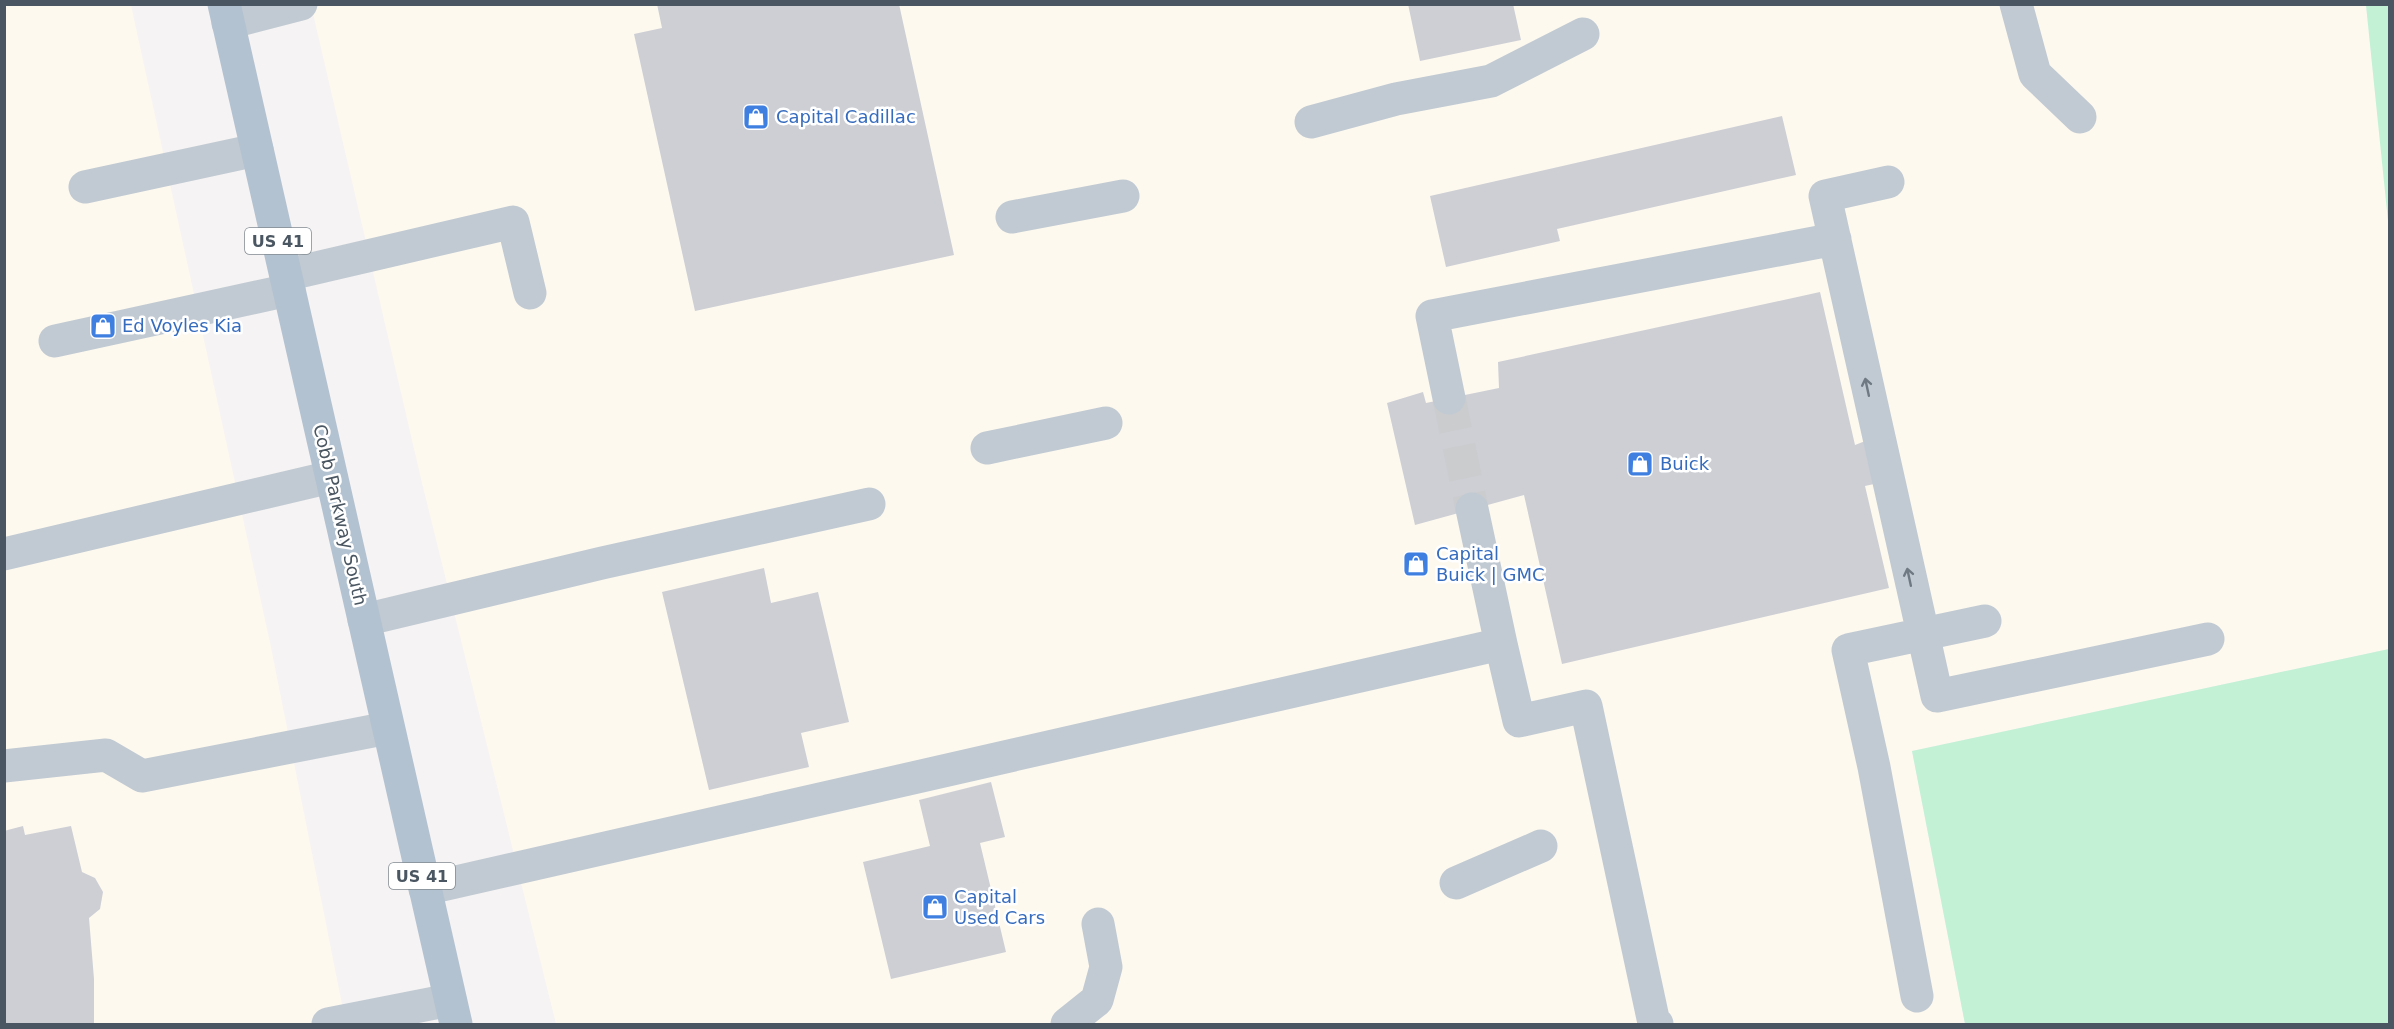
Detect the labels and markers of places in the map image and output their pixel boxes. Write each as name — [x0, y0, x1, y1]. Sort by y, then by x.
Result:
shop icon: Capital Cadillac — [741, 102, 771, 132]
place label: Capital Cadillac — [776, 106, 916, 127]
shop icon: Ed Voyles Kia — [88, 311, 118, 341]
place label: Ed Voyles Kia — [122, 315, 242, 336]
shop icon: Buick — [1625, 449, 1655, 479]
place label: Buick — [1660, 453, 1710, 474]
place label: Capital Buick | GMC — [1436, 543, 1545, 585]
shop icon: Capital Buick | GMC — [1401, 549, 1431, 579]
place label: Capital Used Cars — [954, 886, 1045, 928]
shop icon: Capital Used Cars — [920, 892, 950, 922]

